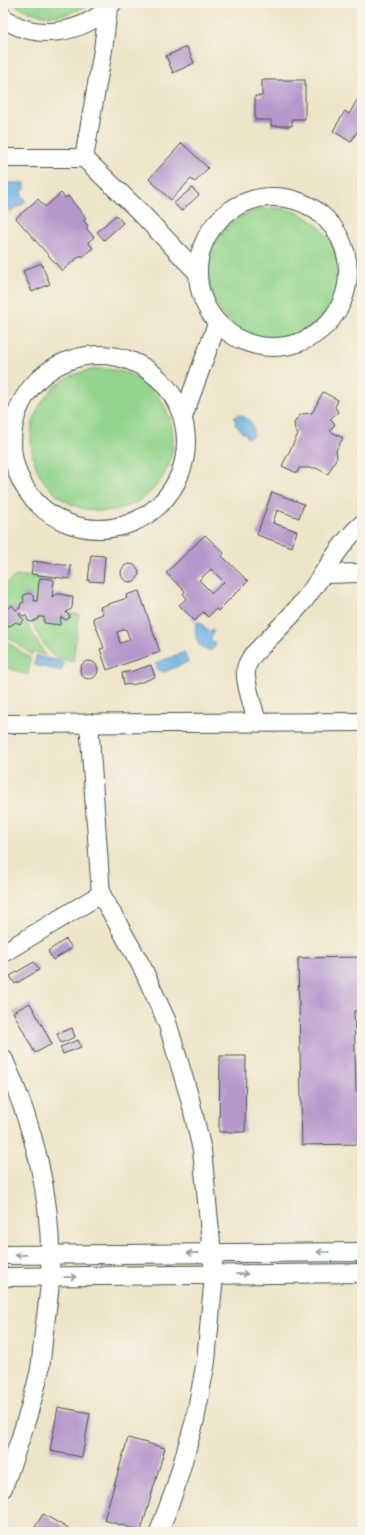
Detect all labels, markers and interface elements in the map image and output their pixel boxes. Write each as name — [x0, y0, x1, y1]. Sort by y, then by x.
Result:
one-way arrow — [317, 1248, 330, 1256]
one-way arrow — [187, 1249, 200, 1257]
one-way arrow — [15, 1251, 28, 1259]
one-way arrow — [235, 1271, 248, 1278]
one-way arrow — [63, 1273, 76, 1281]

